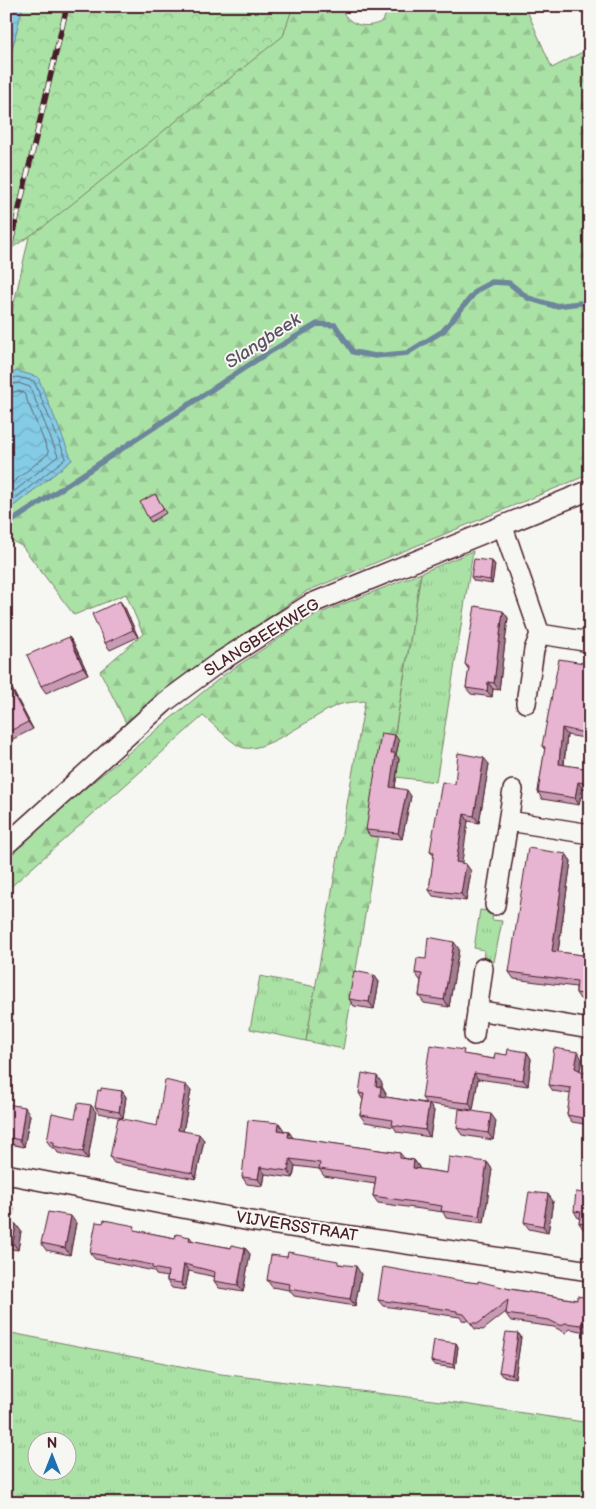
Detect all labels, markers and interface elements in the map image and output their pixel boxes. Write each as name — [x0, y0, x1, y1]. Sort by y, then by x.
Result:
water label: Slangbeek — [221, 308, 306, 373]
street label: SLANGBEEKWEG — [201, 595, 323, 681]
street label: VIJVERSSTRAAT — [235, 1208, 360, 1246]
north arrow — [28, 1432, 78, 1482]
text: N — [47, 1435, 57, 1452]

